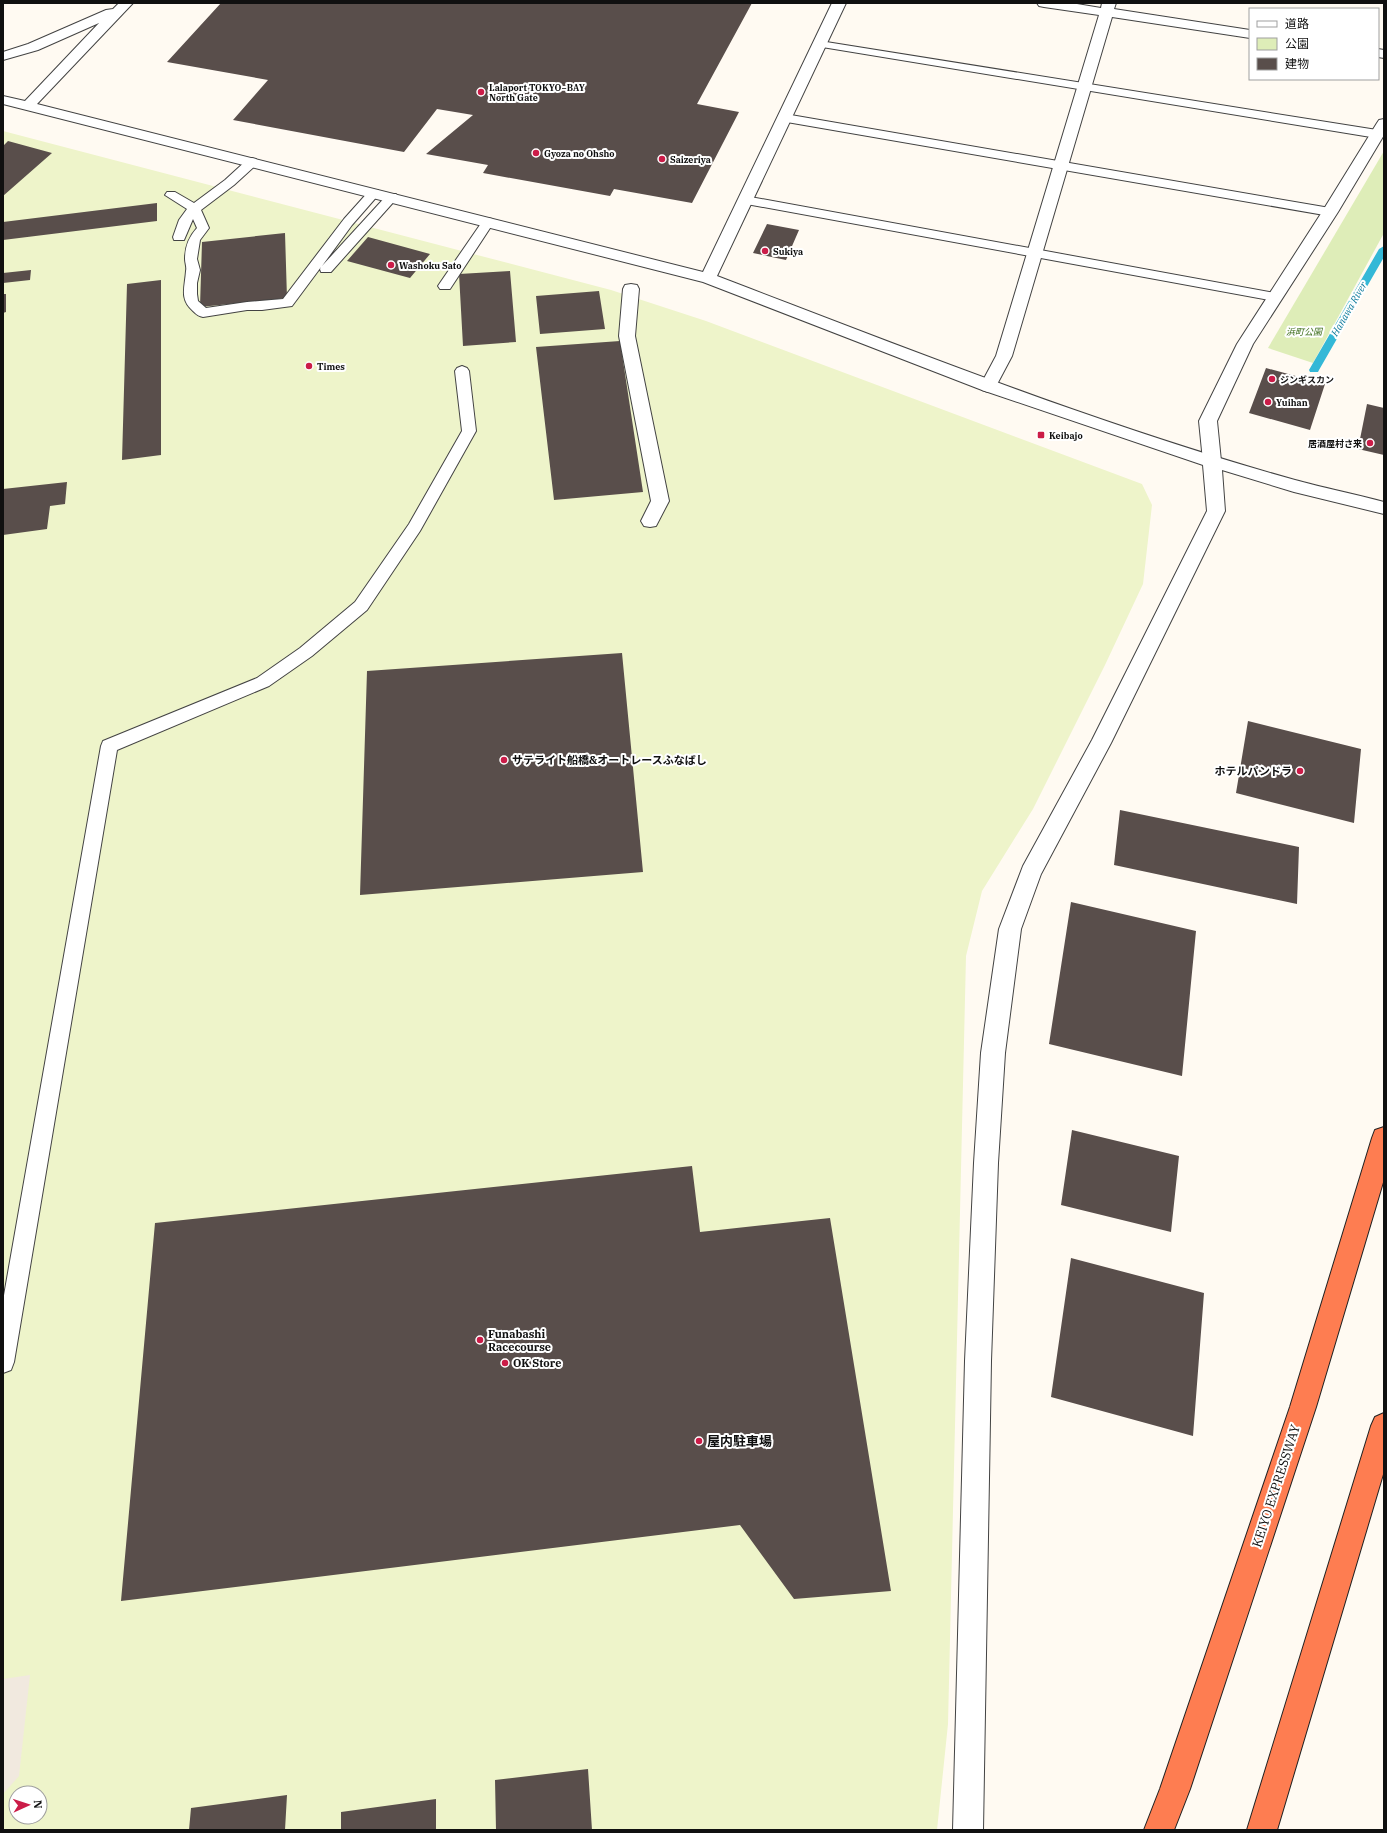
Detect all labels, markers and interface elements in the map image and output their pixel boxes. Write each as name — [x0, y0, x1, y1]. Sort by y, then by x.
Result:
legend — [1249, 8, 1379, 80]
text: 道路 — [1285, 16, 1309, 31]
text: 公園 — [1285, 36, 1309, 51]
text: 建物 — [1285, 56, 1309, 71]
place label: Lalaport TOKYO−BAY North Gate — [489, 82, 585, 103]
marker: Lalaport TOKYO−BAY North Gate — [476, 87, 486, 97]
marker: Gyoza no Ohsho — [531, 148, 541, 158]
place label: Gyoza no Ohsho — [544, 148, 615, 159]
marker: Saizeriya — [657, 154, 667, 164]
place label: Saizeriya — [670, 154, 711, 165]
marker: Sukiya — [760, 246, 770, 256]
place label: Sukiya — [773, 246, 803, 257]
marker: Washoku Sato — [386, 260, 396, 270]
place label: Washoku Sato — [399, 260, 461, 271]
water label: Hanawa River — [1328, 279, 1370, 339]
park label: 浜町公園 — [1286, 326, 1324, 337]
marker: Times — [304, 361, 314, 371]
place label: Times — [317, 361, 345, 372]
marker: ジンギスカン — [1267, 374, 1277, 384]
place label: ジンギスカン — [1280, 374, 1334, 385]
marker: Yuihan — [1263, 397, 1273, 407]
place label: Yuihan — [1276, 397, 1308, 408]
marker: Keibajo — [1036, 430, 1046, 440]
place label: Keibajo — [1049, 430, 1083, 441]
place label: 居酒屋村さ来 — [1308, 438, 1362, 449]
marker: 居酒屋村さ来 — [1365, 438, 1375, 448]
place label: サテライト船橋&オートレースふなばし — [512, 753, 707, 767]
marker: サテライト船橋&オートレースふなばし — [499, 755, 509, 765]
place label: ホテルパンドラ — [1214, 764, 1292, 778]
marker: ホテルパンドラ — [1295, 766, 1305, 776]
place label: Funabashi Racecourse — [488, 1327, 551, 1354]
marker: Funabashi Racecourse — [475, 1335, 485, 1345]
place label: OK Store — [513, 1356, 561, 1370]
marker: OK Store — [500, 1358, 510, 1368]
street label: KEIYO EXPRESSWAY — [1248, 1422, 1304, 1550]
place label: 屋内駐車場 — [707, 1433, 772, 1450]
marker: 屋内駐車場 — [694, 1436, 704, 1446]
north arrow — [8, 1785, 48, 1825]
text: N — [31, 1800, 45, 1809]

